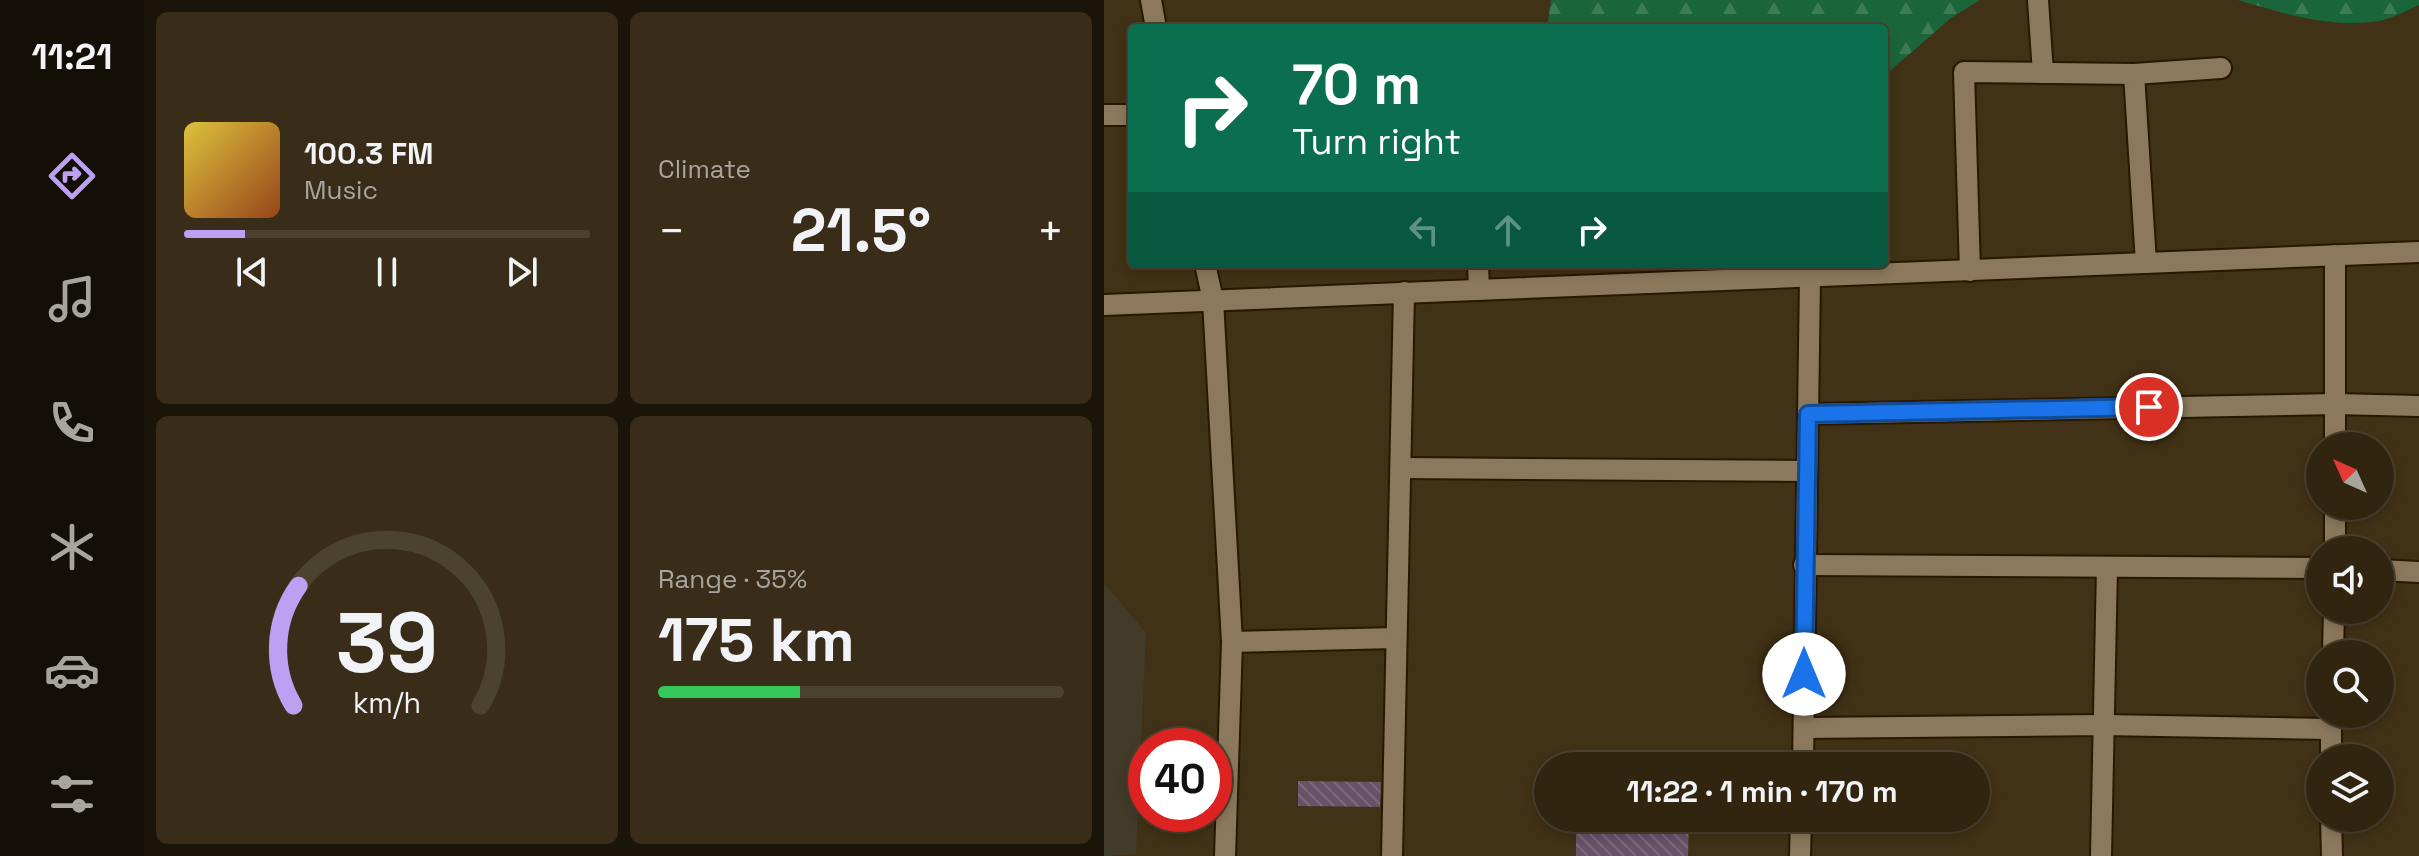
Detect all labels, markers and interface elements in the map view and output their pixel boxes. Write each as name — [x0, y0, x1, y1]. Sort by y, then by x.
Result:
text: 11:21 — [32, 34, 112, 80]
text: 70 m — [1292, 49, 1421, 120]
icon: right — [1160, 56, 1264, 160]
text: Turn right — [1292, 119, 1461, 165]
text: 100.3 FM — [304, 134, 433, 173]
icon: directions — [44, 148, 100, 204]
text: Climate — [658, 152, 751, 186]
text: Music — [304, 173, 378, 207]
text: 21.5° — [791, 192, 931, 269]
text: − — [658, 203, 685, 259]
text: + — [1037, 203, 1064, 259]
icon: left — [1402, 208, 1446, 252]
icon: ahead — [1486, 208, 1530, 252]
icon: right — [1570, 208, 1614, 252]
icon: previous — [230, 250, 274, 294]
icon: pause — [365, 250, 409, 294]
icon: next — [500, 250, 544, 294]
icon: music — [44, 271, 100, 327]
pin — [2115, 373, 2183, 441]
icon: arrive — [2127, 385, 2171, 429]
icon: phone — [44, 395, 100, 451]
north arrow — [2306, 432, 2394, 520]
map controls — [2306, 432, 2394, 832]
icon: climate — [44, 519, 100, 575]
button: sound — [2306, 536, 2394, 624]
text: Range · 35% — [658, 562, 807, 596]
text: 39 — [336, 590, 438, 696]
text: 175 km — [658, 602, 855, 679]
position arrow — [1762, 632, 1846, 716]
button: search — [2306, 640, 2394, 728]
icon: car — [44, 642, 100, 698]
text: km/h — [353, 685, 421, 721]
speed limit sign: 40 — [1128, 728, 1232, 832]
button: layers — [2306, 744, 2394, 832]
icon: filters — [44, 766, 100, 822]
text: 11:22 · 1 min · 170 m — [1626, 772, 1898, 811]

